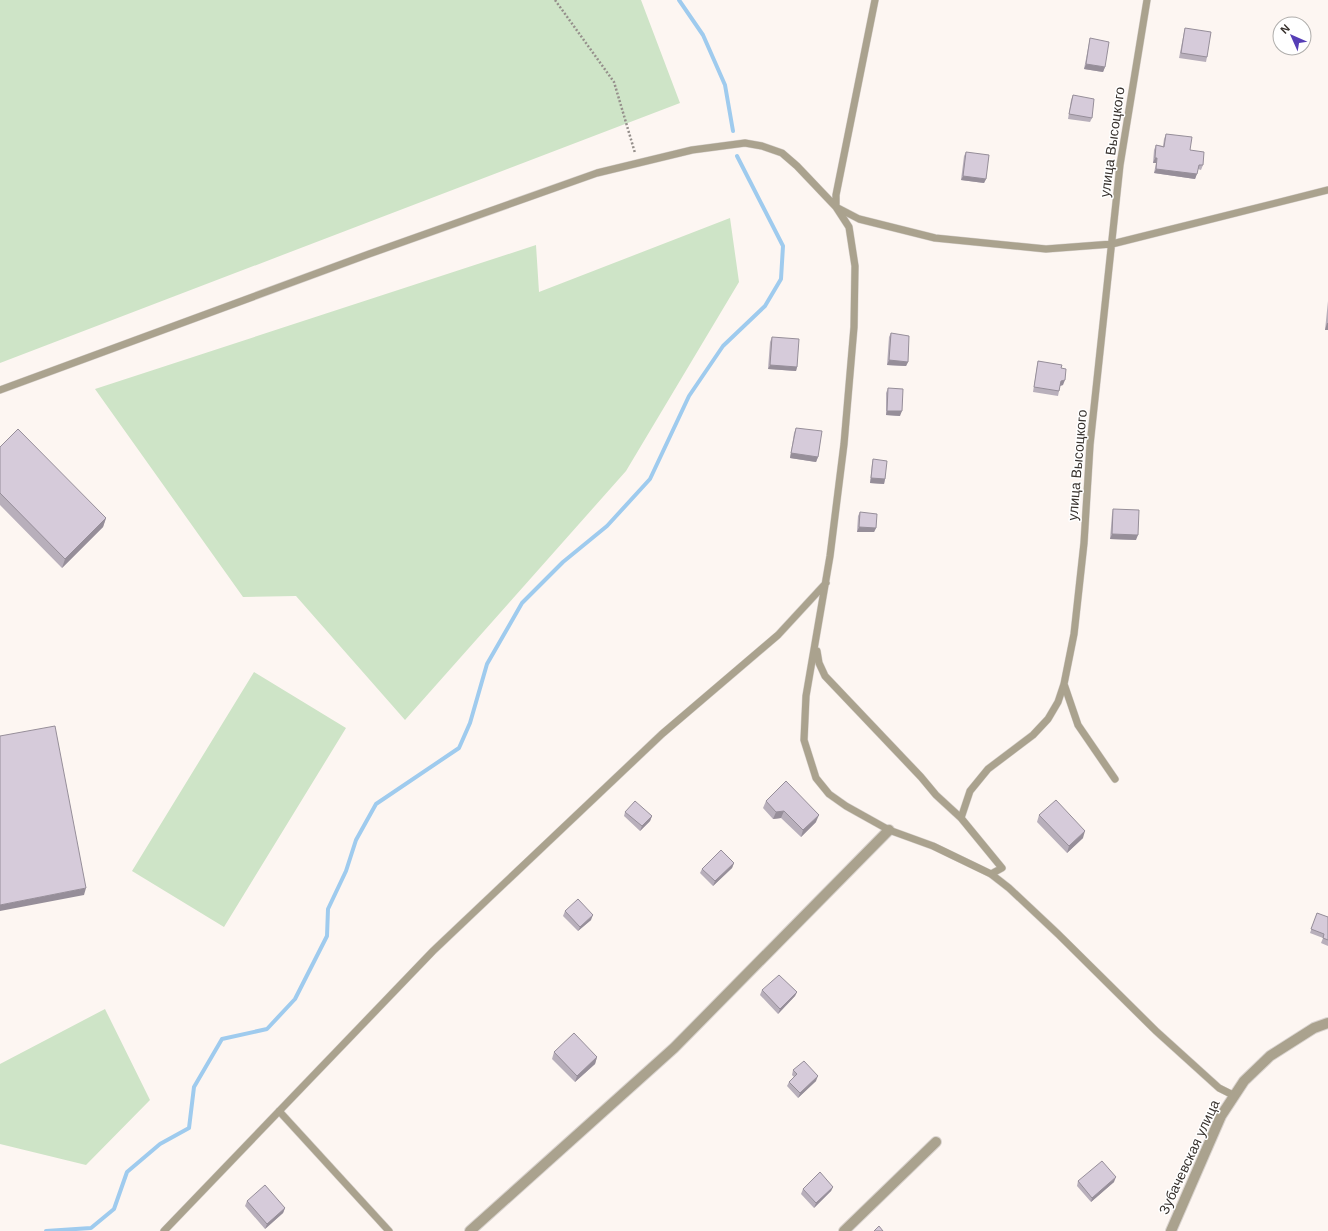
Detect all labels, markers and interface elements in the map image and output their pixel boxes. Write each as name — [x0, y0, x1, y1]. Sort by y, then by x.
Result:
north arrow — [1272, 16, 1312, 56]
text: N — [1278, 22, 1292, 36]
street label: улица Высоцкого — [1096, 86, 1128, 198]
street label: улица Высоцкого — [1064, 409, 1090, 521]
street label: Зубачевская улица — [1155, 1097, 1223, 1217]

